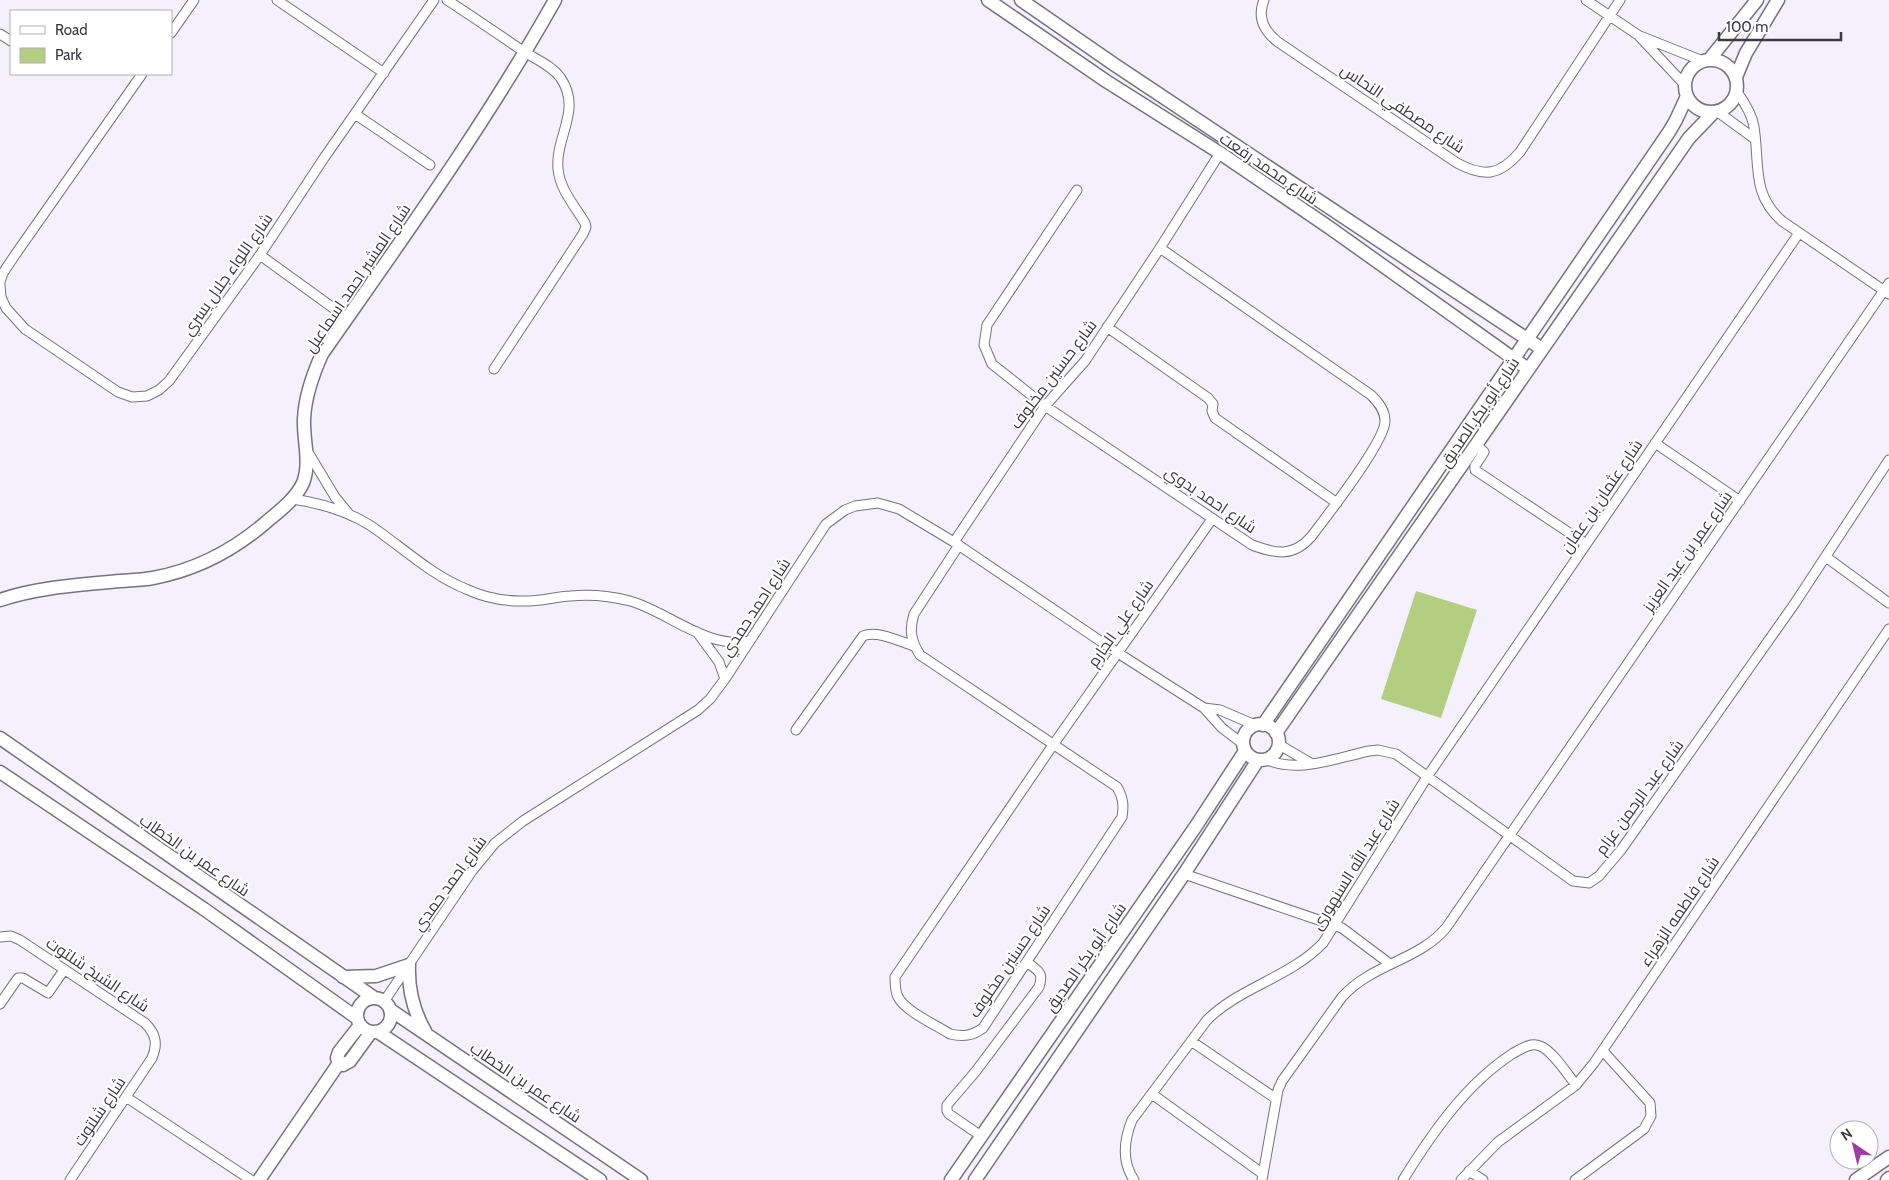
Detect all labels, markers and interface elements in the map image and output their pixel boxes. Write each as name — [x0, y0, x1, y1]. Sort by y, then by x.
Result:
legend — [10, 10, 172, 75]
scale bar — [1719, 10, 1842, 42]
text: 100 m — [1726, 18, 1768, 36]
text: Road — [55, 21, 88, 39]
text: Park — [55, 46, 82, 64]
street label: شارع مصطفي النحاس — [1335, 60, 1468, 160]
street label: شارع محمد رفعت — [1215, 128, 1322, 210]
street label: شارع المشير احمد اسماعيل — [300, 200, 416, 357]
street label: شارع اللواء جلال يسري — [178, 210, 280, 341]
street label: شارع حسنين مخلوف — [1006, 316, 1102, 434]
street label: شارع أبو بكر الصديق — [1436, 354, 1525, 472]
street label: شارع عثمان بن عفان — [1556, 436, 1648, 558]
street label: شارع احمد بدوي — [1159, 462, 1260, 540]
street label: شارع عمر بن عبد العزيز — [1638, 487, 1738, 617]
street label: شارع احمد حمدي — [717, 555, 798, 662]
street label: شارع علي الجارم — [1083, 576, 1161, 673]
street label: شارع عبد الرحمن عزام — [1591, 736, 1689, 860]
street label: شارع عبد الله السنهورى — [1306, 795, 1405, 934]
street label: شارع عمر بن الخطاب — [135, 810, 253, 902]
street label: شارع احمد حمدي — [408, 832, 494, 937]
street label: شارع فاطمه الزهراء — [1636, 853, 1725, 971]
street label: شارع أبو بكر الصديق — [1041, 899, 1132, 1017]
street label: شارع حسنين مخلوف — [965, 901, 1056, 1022]
street label: شارع الشيخ شلتوت — [41, 933, 153, 1018]
street label: شارع عمر بن الخطاب — [465, 1038, 585, 1128]
street label: شارع شلتوت — [69, 1073, 131, 1151]
north arrow — [1829, 1120, 1879, 1170]
text: N — [1837, 1124, 1856, 1145]

